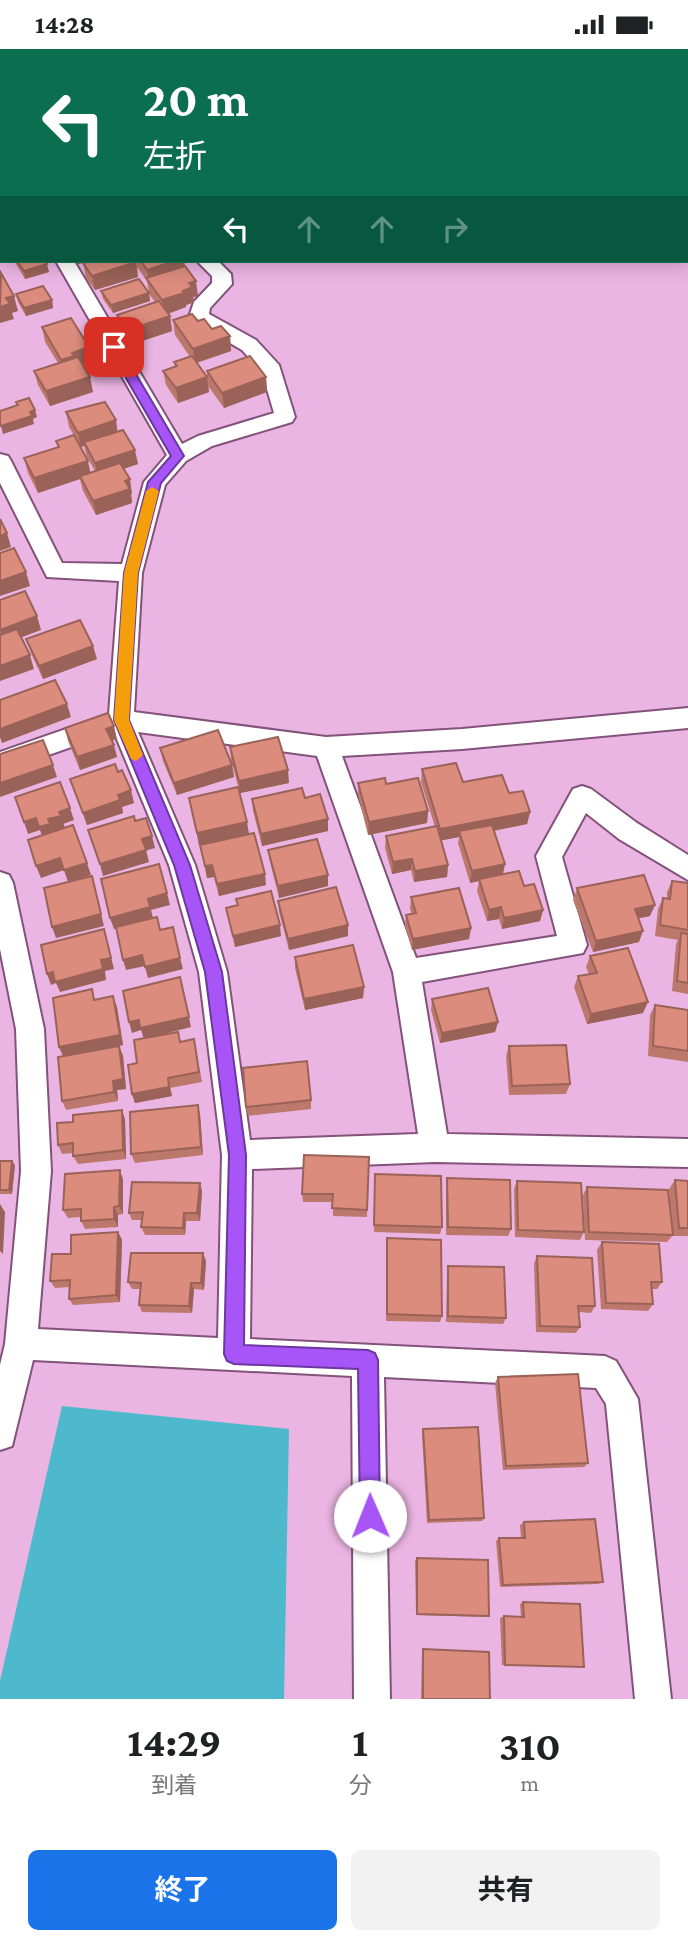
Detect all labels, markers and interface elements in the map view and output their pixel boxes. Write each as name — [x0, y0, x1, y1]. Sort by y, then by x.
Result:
text: 14:28 — [35, 10, 94, 39]
text: 20 m — [143, 72, 249, 127]
icon: left — [28, 77, 119, 168]
text: 左折 — [143, 138, 207, 174]
icon: left — [217, 210, 255, 248]
icon: ahead — [290, 210, 328, 248]
icon: ahead — [363, 210, 401, 248]
icon: right — [436, 210, 474, 248]
pin — [84, 317, 144, 377]
icon: arrive — [95, 328, 133, 366]
position arrow — [333, 1479, 407, 1553]
text: 14:29 — [127, 1718, 221, 1765]
text: 1 — [352, 1718, 368, 1765]
text: 310 — [499, 1722, 561, 1769]
text: m — [521, 1770, 539, 1796]
text: 到着 — [151, 1772, 197, 1798]
text: 分 — [349, 1772, 372, 1798]
button: 終了 — [28, 1850, 337, 1930]
button: 共有 — [351, 1850, 660, 1930]

